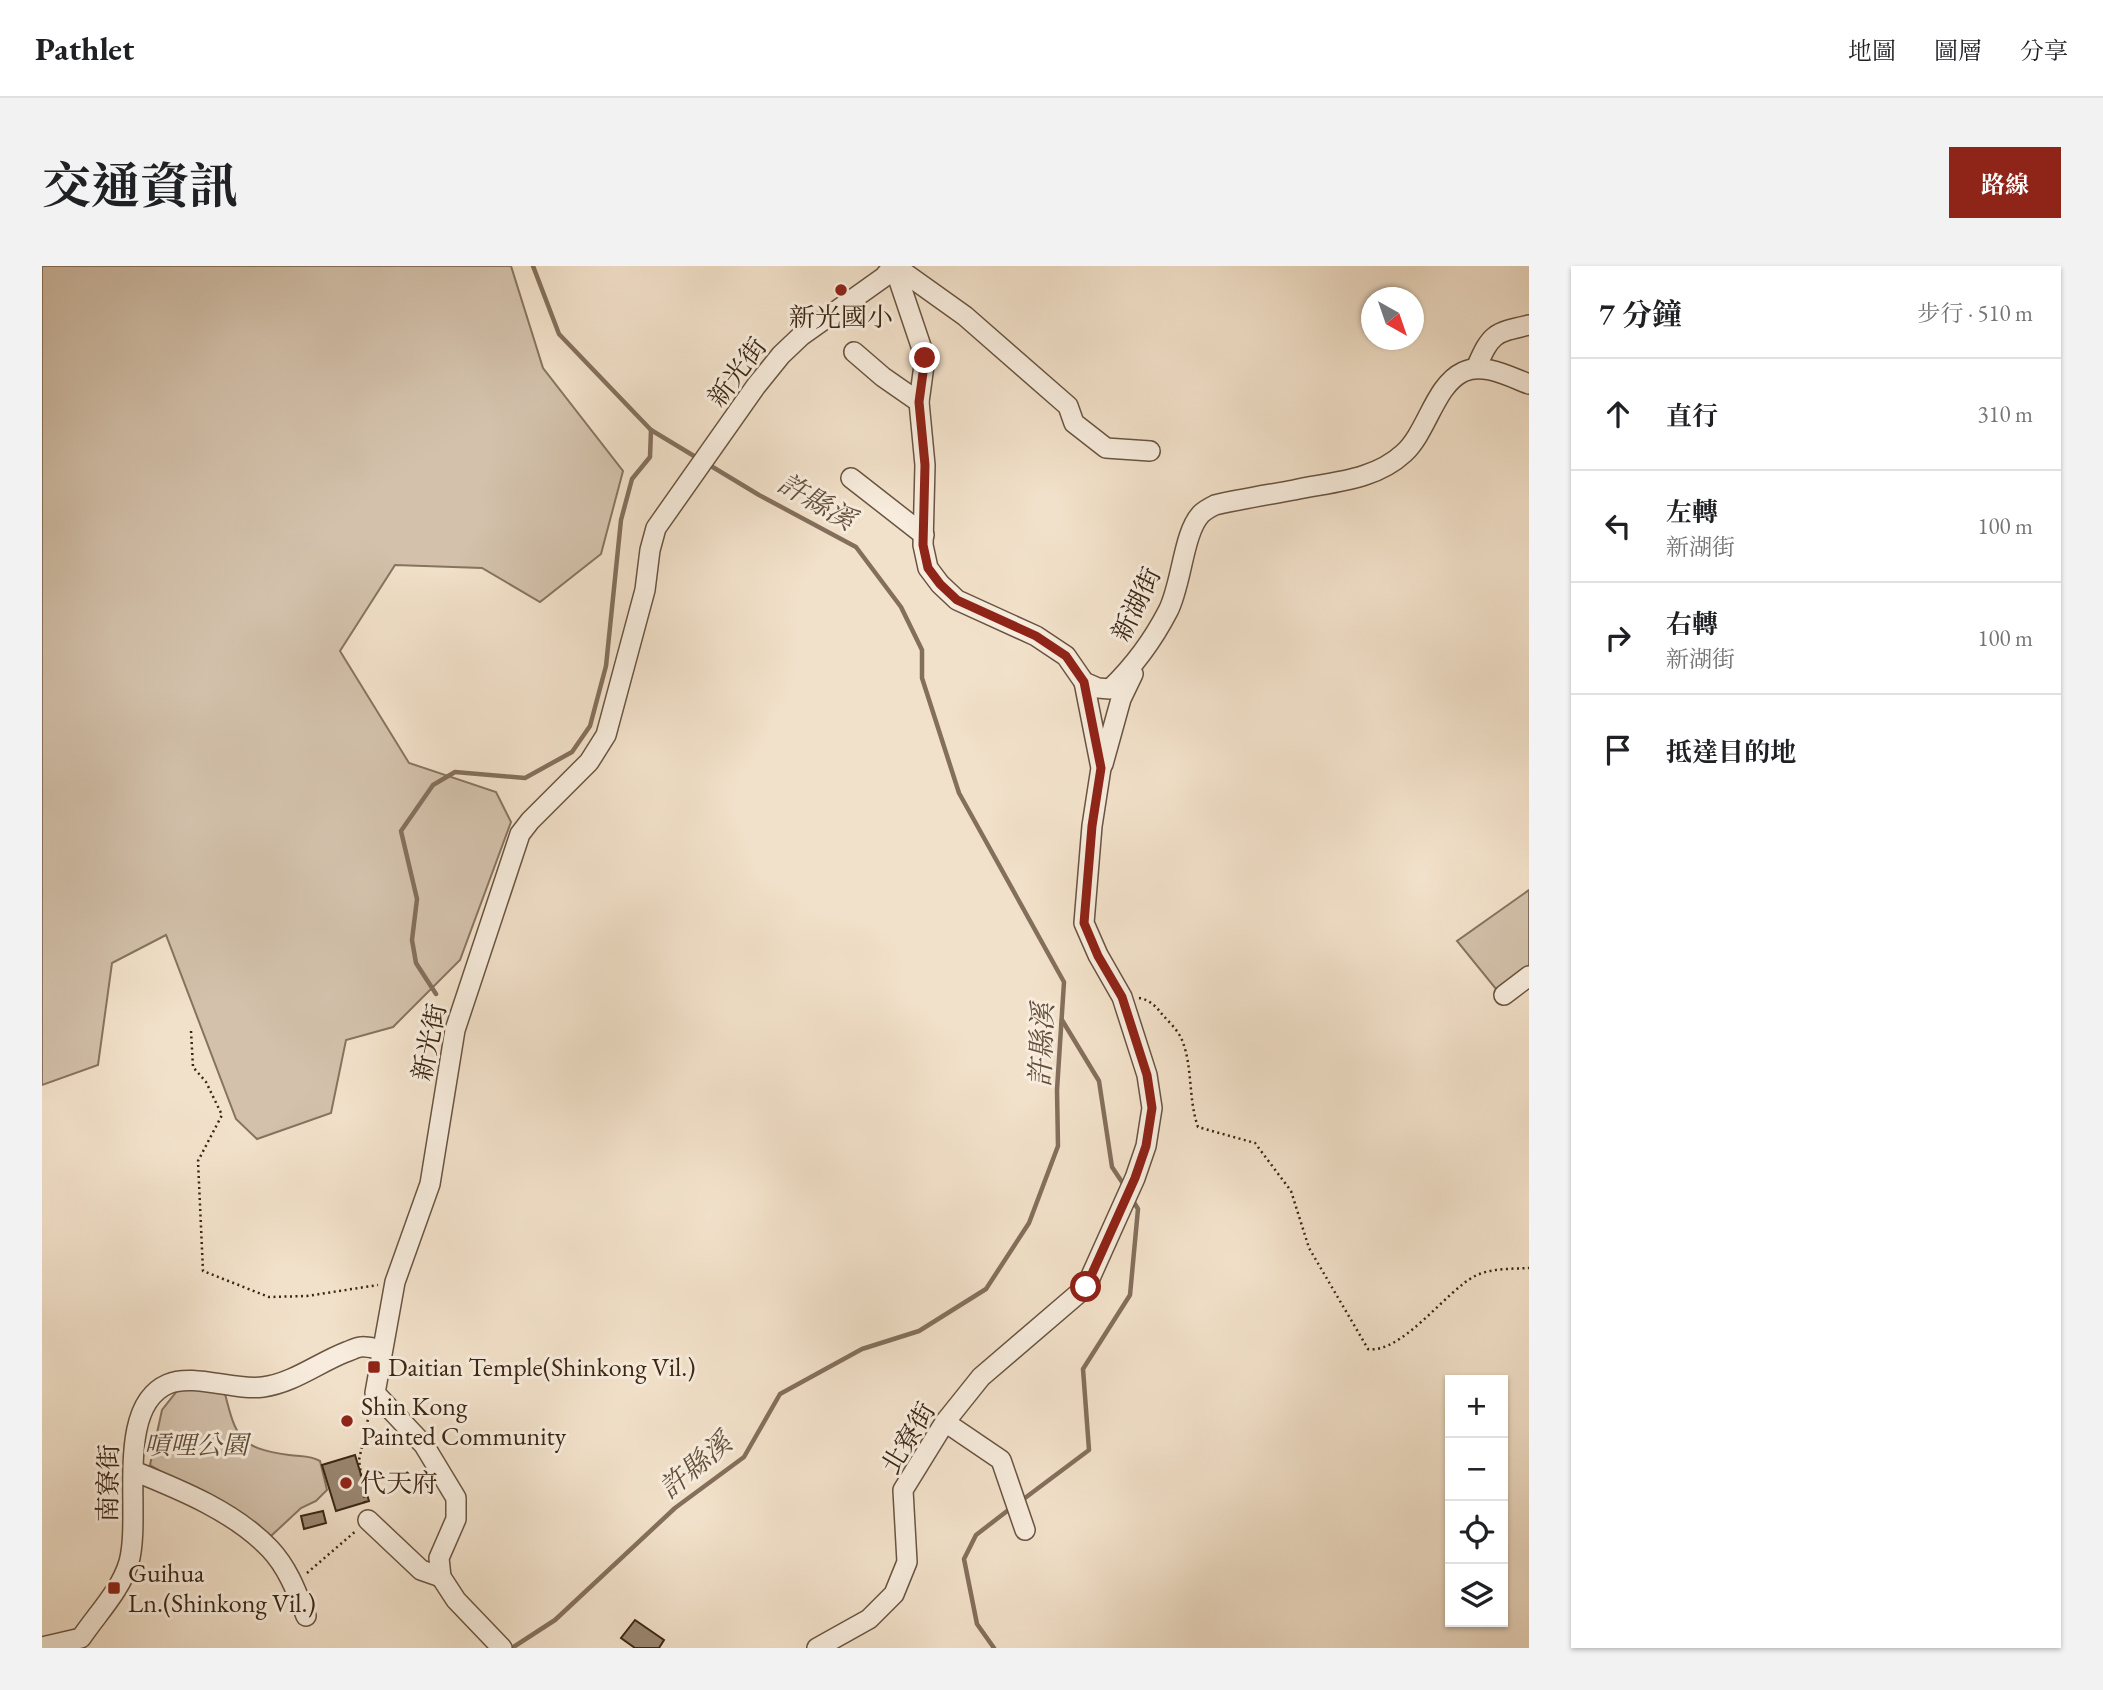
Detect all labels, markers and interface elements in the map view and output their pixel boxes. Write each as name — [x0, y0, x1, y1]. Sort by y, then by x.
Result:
text: Pathlet — [35, 27, 134, 70]
text: 地圖 — [1848, 35, 1896, 66]
text: 圖層 — [1934, 35, 1982, 66]
text: 分享 — [2020, 35, 2068, 66]
button: 路線 — [1949, 147, 2061, 218]
text: 交通資訊 — [42, 154, 238, 218]
marker: 新光國小 — [833, 282, 849, 298]
north arrow — [1361, 287, 1424, 350]
text: 7 分鐘 — [1599, 295, 1682, 334]
text: 步行 · 510 m — [1918, 298, 2033, 328]
place label: 新光國小 — [789, 300, 893, 334]
street label: 新光街 — [700, 331, 774, 413]
route end — [909, 342, 940, 373]
icon: ahead — [1599, 395, 1637, 433]
text: 直行 — [1666, 399, 1718, 433]
text: 310 m — [1977, 399, 2033, 429]
water label: 許縣溪 — [772, 464, 865, 539]
text: 左轉 — [1666, 495, 1718, 529]
icon: left — [1599, 507, 1637, 545]
text: 100 m — [1977, 511, 2033, 541]
text: 新湖街 — [1666, 532, 1735, 562]
street label: 新湖街 — [1104, 561, 1168, 647]
text: 右轉 — [1666, 607, 1718, 641]
icon: right — [1599, 619, 1637, 657]
text: 100 m — [1977, 623, 2033, 653]
text: 新湖街 — [1666, 644, 1735, 674]
icon: arrive — [1599, 731, 1637, 769]
text: 抵達目的地 — [1666, 735, 1796, 769]
water label: 許縣溪 — [1022, 999, 1061, 1088]
street label: 新光街 — [404, 1000, 454, 1084]
route start — [1070, 1271, 1101, 1302]
place label: Daitian Temple(Shinkong Vil.) — [388, 1350, 696, 1384]
marker: Daitian Temple(Shinkong Vil.) — [366, 1359, 382, 1375]
map controls — [1445, 1375, 1508, 1627]
button: + — [1445, 1375, 1508, 1438]
place label: Shin Kong Painted Community — [361, 1389, 567, 1453]
street label: 北寮街 — [873, 1396, 943, 1480]
marker: Shin Kong Painted Community — [339, 1413, 355, 1429]
water label: 許縣溪 — [651, 1422, 741, 1506]
park label: 嗊哩公園 — [144, 1428, 252, 1462]
button: − — [1445, 1438, 1508, 1501]
street label: 南寮街 — [90, 1444, 126, 1522]
place label: 代天府 — [360, 1466, 438, 1500]
marker: 代天府 — [338, 1475, 354, 1491]
button: locate — [1445, 1501, 1508, 1564]
place label: Guihua Ln.(Shinkong Vil.) — [128, 1556, 316, 1620]
button: layers — [1445, 1564, 1508, 1627]
marker: Guihua Ln.(Shinkong Vil.) — [106, 1580, 122, 1596]

